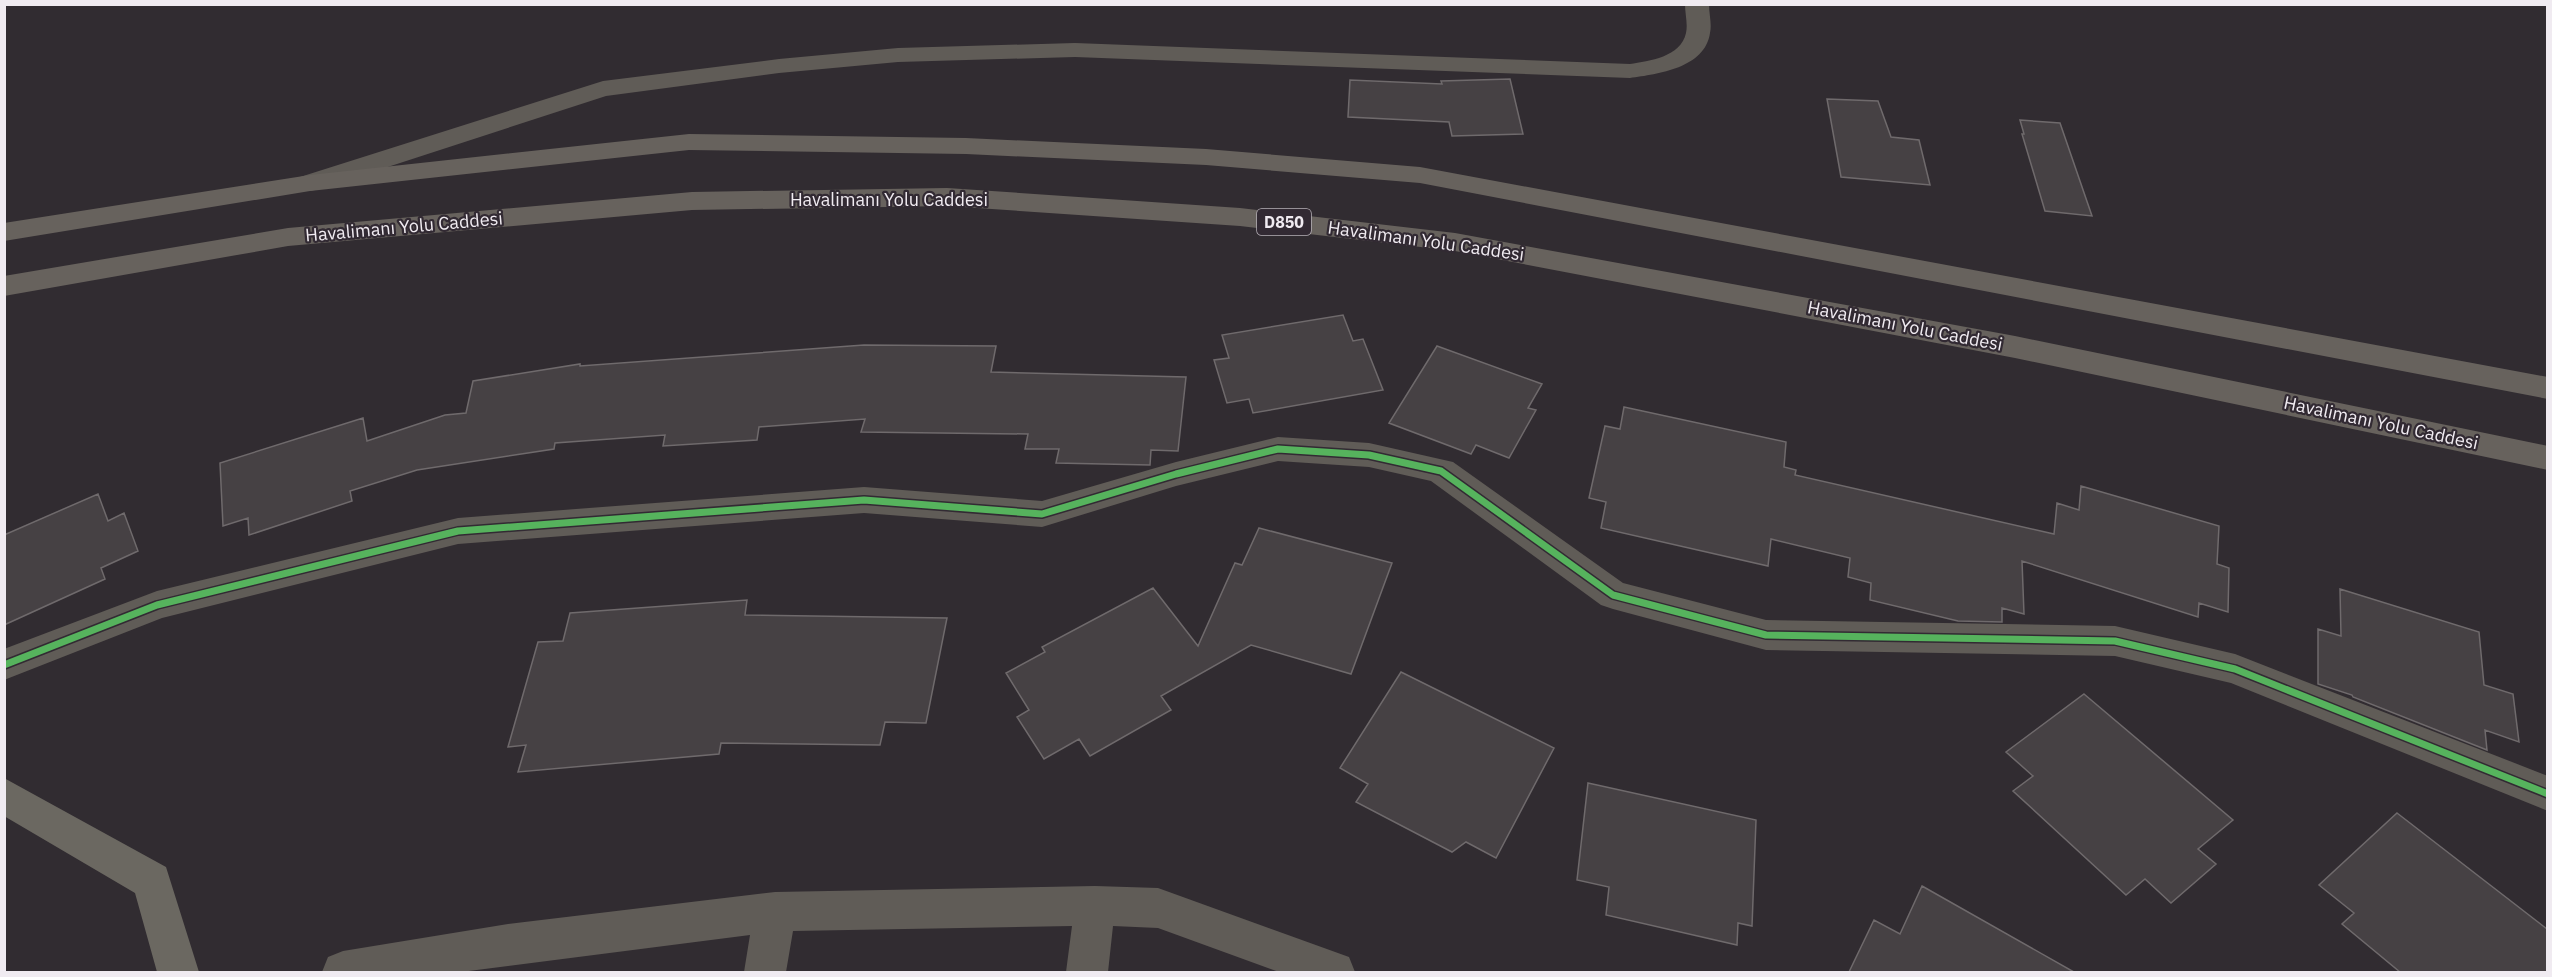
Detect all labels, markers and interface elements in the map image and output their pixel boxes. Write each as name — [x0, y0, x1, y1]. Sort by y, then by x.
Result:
street label: Havalimanı Yolu Caddesi — [790, 188, 988, 211]
street label: Havalimanı Yolu Caddesi — [304, 206, 504, 247]
road number: D850 — [1257, 209, 1311, 235]
street label: Havalimanı Yolu Caddesi — [1326, 215, 1526, 266]
street label: Havalimanı Yolu Caddesi — [1806, 295, 2005, 356]
street label: Havalimanı Yolu Caddesi — [2282, 391, 2480, 454]

